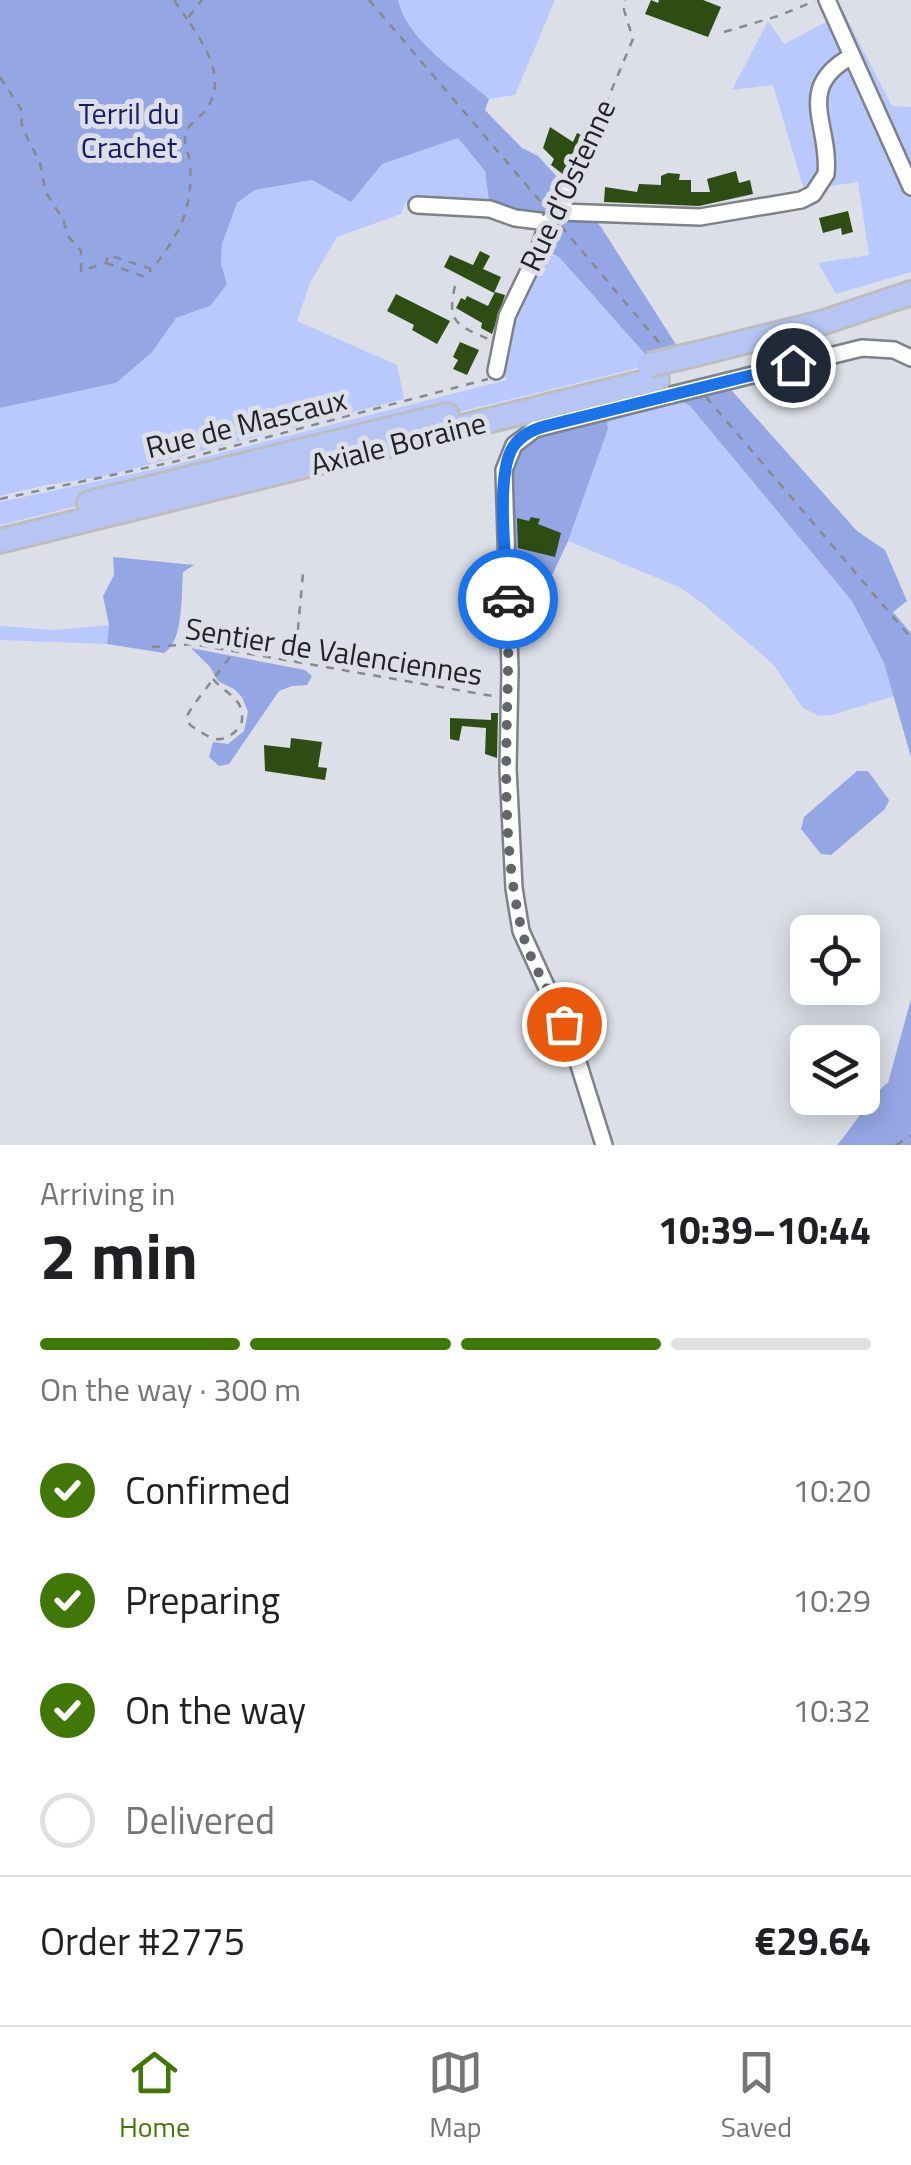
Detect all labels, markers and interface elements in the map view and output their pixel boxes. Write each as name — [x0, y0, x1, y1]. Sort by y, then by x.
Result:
park label: Terril du Crachet — [79, 90, 179, 170]
street label: Rue d'Ostenne — [507, 91, 627, 279]
pin — [751, 323, 836, 408]
icon: home — [766, 338, 821, 393]
street label: Rue de Mascaux — [141, 376, 351, 470]
street label: Axiale Boraine — [305, 399, 491, 487]
courier — [458, 549, 558, 649]
icon: car — [481, 572, 536, 627]
street label: Sentier de Valenciennes — [182, 605, 486, 697]
map controls — [790, 915, 880, 1115]
button: locate — [790, 915, 880, 1005]
pin — [522, 982, 607, 1067]
icon: bag — [537, 997, 592, 1052]
button: layers — [790, 1025, 880, 1115]
text: Arriving in — [40, 1169, 176, 1217]
text: 10:39–10:44 — [658, 1201, 871, 1259]
text: 2 min — [40, 1205, 198, 1304]
text: On the way · 300 m — [40, 1365, 301, 1413]
text: Confirmed — [125, 1461, 291, 1519]
icon: check — [40, 1463, 95, 1518]
text: 10:20 — [792, 1466, 871, 1514]
text: Preparing — [125, 1571, 280, 1629]
icon: check — [40, 1573, 95, 1628]
text: 10:29 — [792, 1576, 871, 1624]
text: On the way — [125, 1681, 306, 1739]
icon: check — [40, 1683, 95, 1738]
text: 10:32 — [792, 1686, 871, 1734]
text: Delivered — [125, 1791, 275, 1849]
text: Order #2775 — [40, 1912, 245, 1970]
text: €29.64 — [755, 1912, 871, 1970]
tab: Home — [119, 2045, 190, 2148]
tab: Map — [428, 2045, 483, 2148]
tab: Saved — [721, 2045, 792, 2148]

